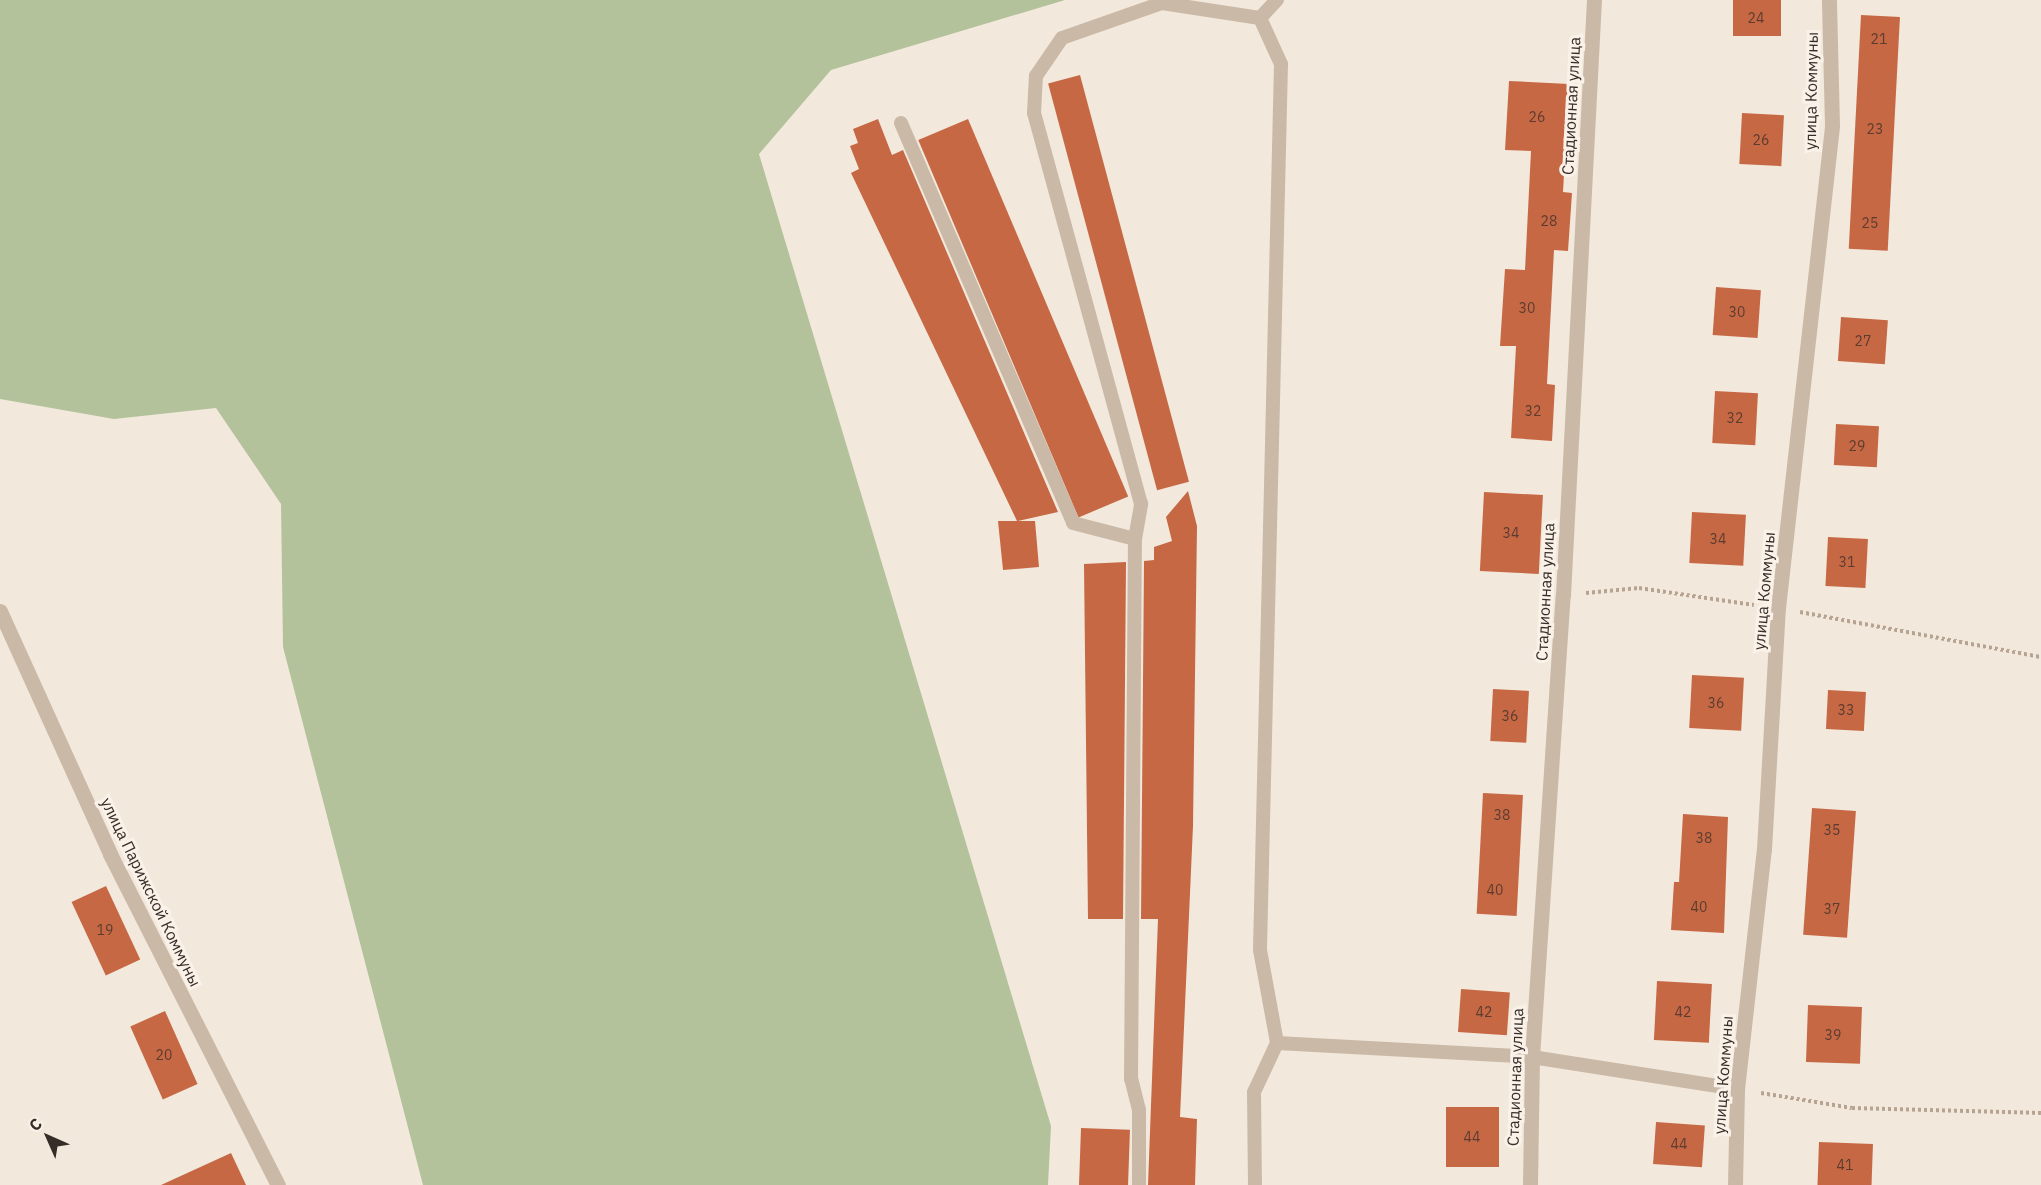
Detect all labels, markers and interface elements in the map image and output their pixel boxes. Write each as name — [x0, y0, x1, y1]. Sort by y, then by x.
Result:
house number: 24 — [1748, 10, 1764, 26]
house number: 21 — [1871, 31, 1887, 47]
street label: улица Коммуны — [1800, 32, 1822, 150]
street label: Стадионная улица — [1558, 37, 1584, 175]
house number: 26 — [1529, 109, 1545, 125]
house number: 23 — [1867, 121, 1883, 137]
house number: 26 — [1753, 132, 1769, 148]
house number: 28 — [1541, 213, 1557, 229]
house number: 25 — [1862, 215, 1878, 231]
house number: 30 — [1519, 300, 1535, 316]
house number: 30 — [1729, 304, 1745, 320]
house number: 27 — [1855, 333, 1871, 349]
house number: 32 — [1525, 403, 1541, 419]
house number: 32 — [1727, 410, 1743, 426]
house number: 29 — [1849, 438, 1865, 454]
street label: Стадионная улица — [1532, 523, 1558, 661]
house number: 34 — [1503, 525, 1519, 541]
house number: 34 — [1710, 531, 1726, 547]
street label: улица Коммуны — [1749, 531, 1779, 651]
house number: 31 — [1839, 554, 1855, 570]
house number: 36 — [1708, 695, 1724, 711]
house number: 33 — [1838, 702, 1854, 718]
house number: 36 — [1502, 708, 1518, 724]
street label: улица Парижской Коммуны — [97, 794, 205, 990]
house number: 38 — [1494, 807, 1510, 823]
house number: 35 — [1824, 822, 1840, 838]
house number: 38 — [1696, 830, 1712, 846]
house number: 40 — [1487, 882, 1503, 898]
house number: 40 — [1691, 899, 1707, 915]
house number: 37 — [1824, 901, 1840, 917]
house number: 19 — [97, 922, 113, 938]
house number: 42 — [1476, 1004, 1492, 1020]
house number: 42 — [1675, 1004, 1691, 1020]
street label: Стадионная улица — [1503, 1008, 1527, 1146]
street label: улица Коммуны — [1709, 1015, 1737, 1135]
house number: 39 — [1825, 1027, 1841, 1043]
house number: 20 — [156, 1047, 172, 1063]
north arrow — [18, 1107, 78, 1167]
text: С — [25, 1114, 46, 1135]
house number: 44 — [1464, 1129, 1480, 1145]
house number: 44 — [1671, 1136, 1687, 1152]
house number: 41 — [1837, 1157, 1853, 1173]

